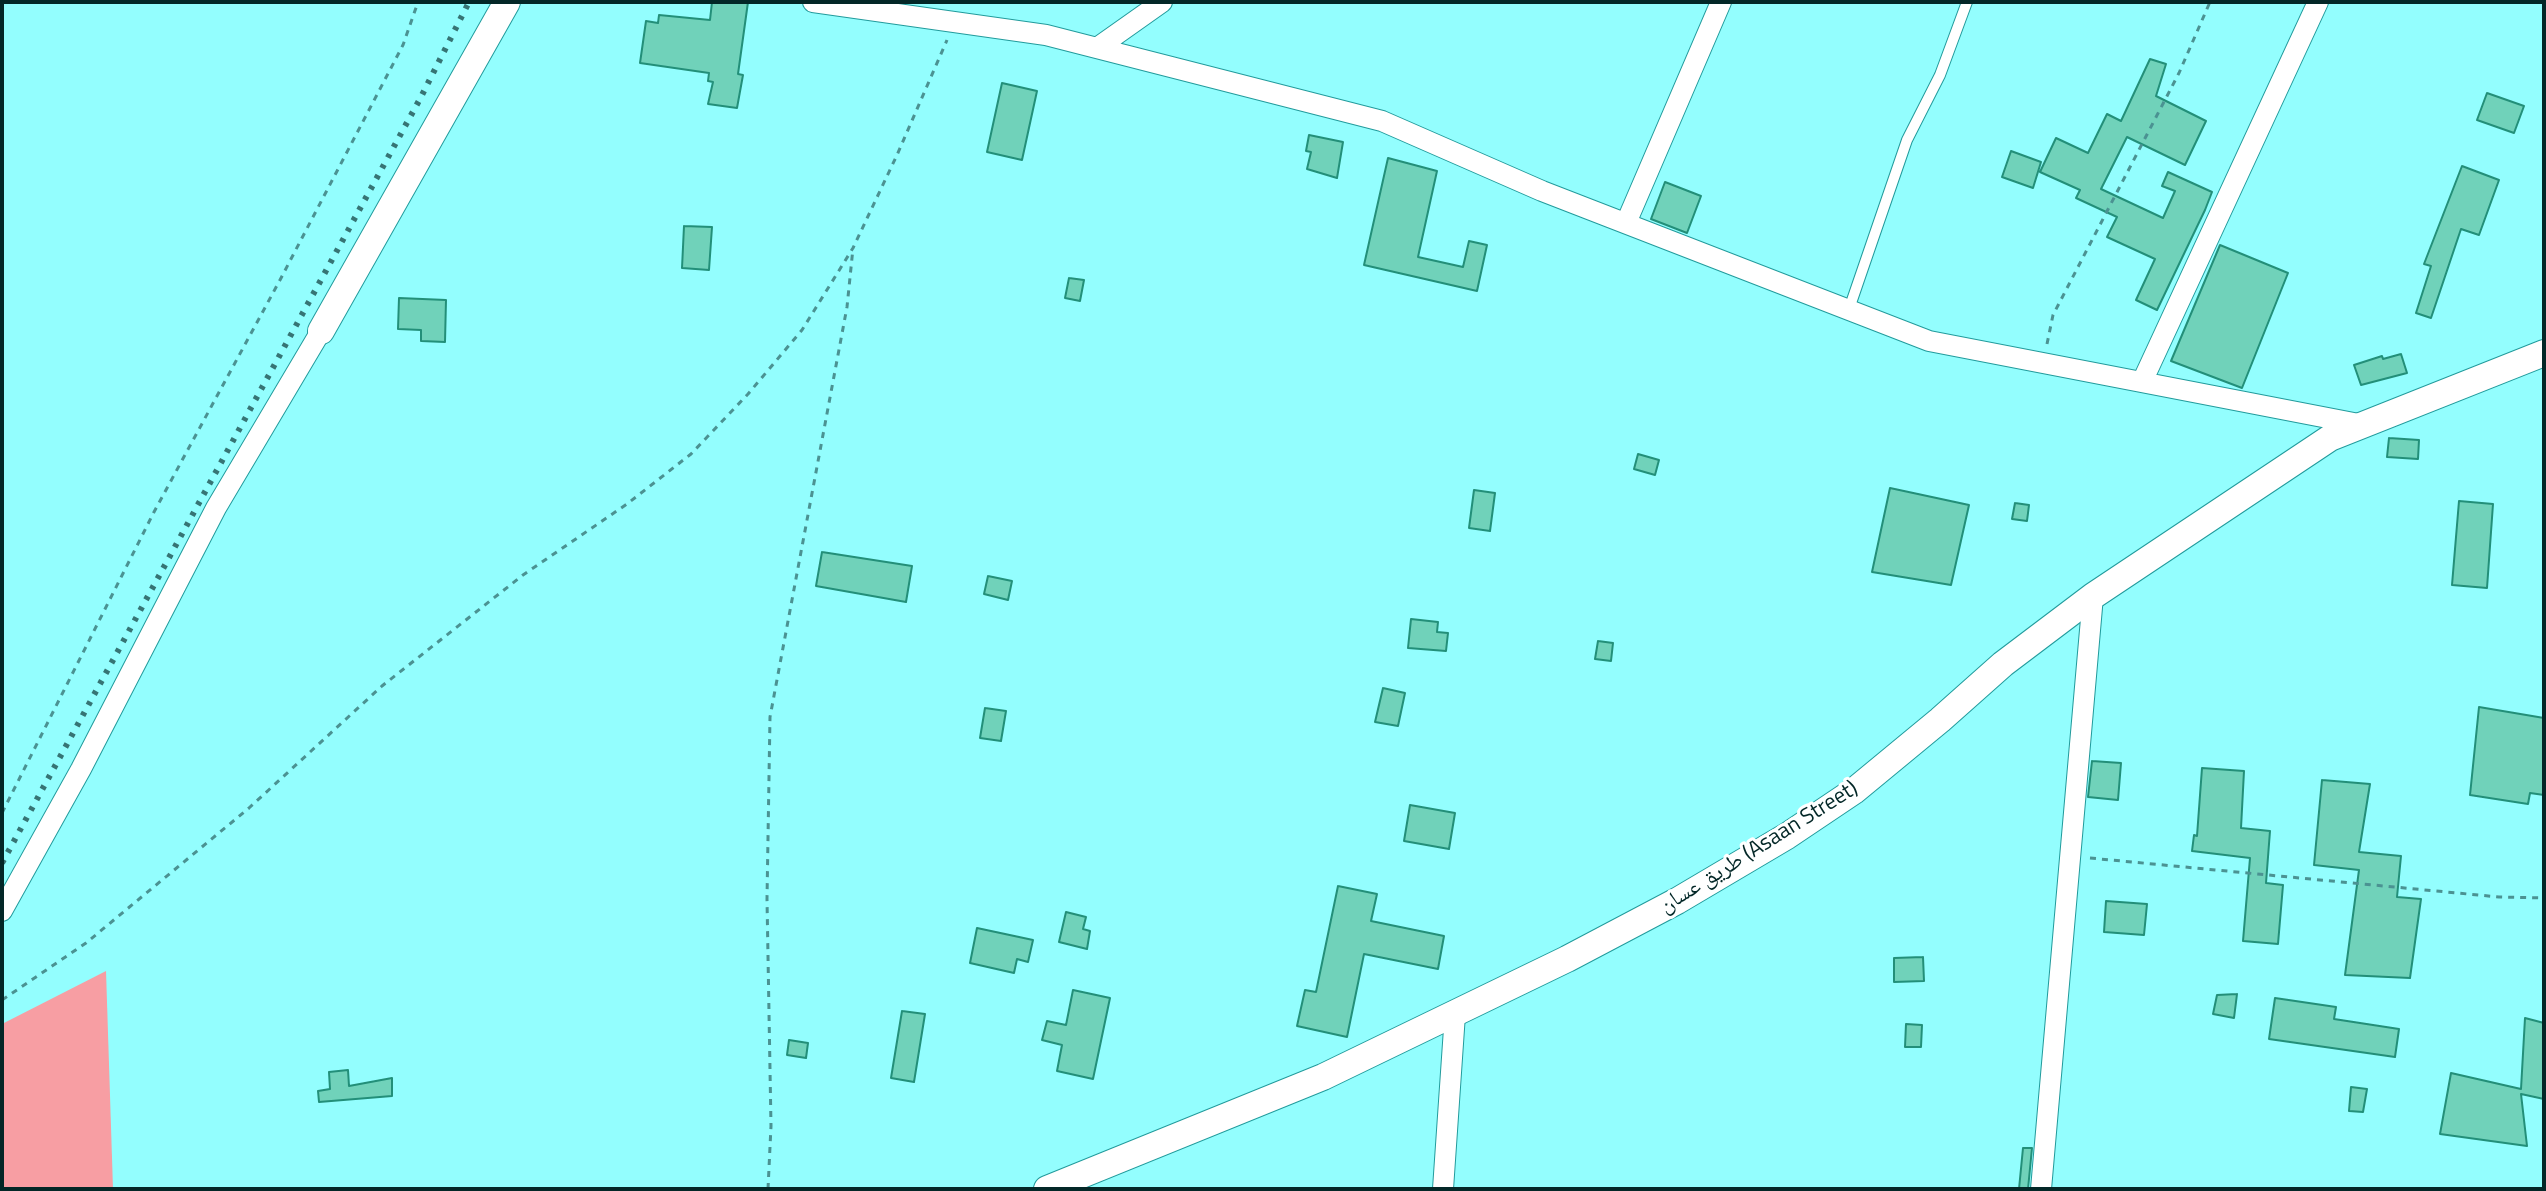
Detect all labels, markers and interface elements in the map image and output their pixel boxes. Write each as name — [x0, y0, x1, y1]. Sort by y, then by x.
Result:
street label: طريق عسان (Asaan Street) — [1655, 776, 1863, 920]

